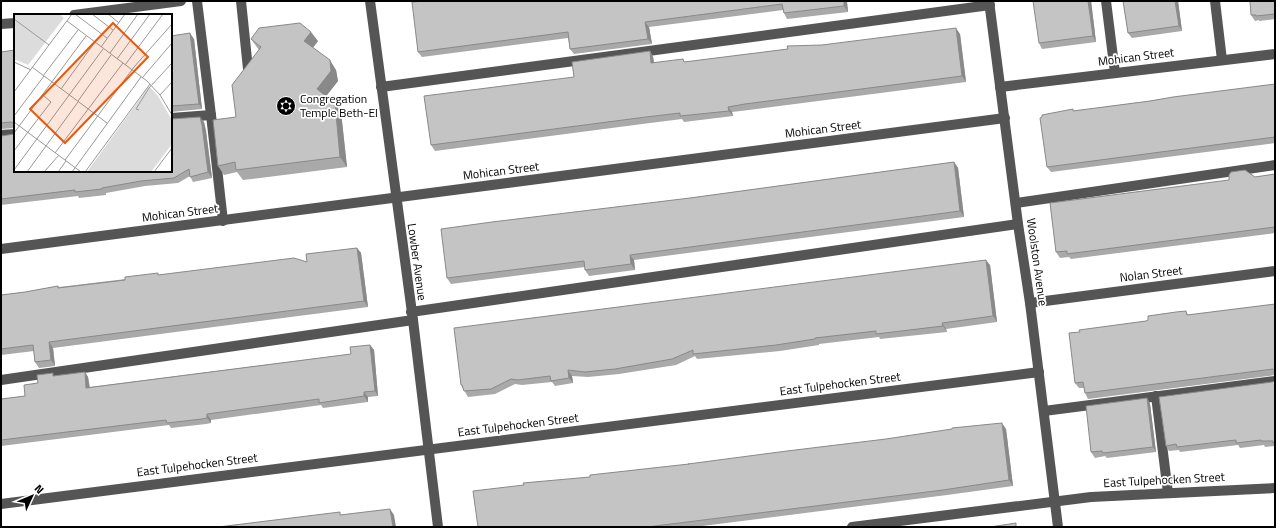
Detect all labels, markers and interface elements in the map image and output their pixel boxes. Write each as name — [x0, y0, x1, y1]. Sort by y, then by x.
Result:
inset map — [14, 14, 172, 172]
street label: Mohican Street — [1097, 42, 1176, 71]
place label: Congregation Temple Beth-El — [300, 89, 378, 122]
synagogue icon: Congregation Temple Beth-El — [275, 95, 297, 117]
street label: Mohican Street — [784, 114, 863, 143]
street label: Mohican Street — [462, 156, 541, 185]
street label: Mohican Street — [141, 198, 220, 227]
street label: Woolston Avenue — [1022, 217, 1053, 307]
street label: Lowber Avenue — [403, 222, 432, 302]
street label: Nolan Street — [1118, 260, 1184, 287]
street label: East Tulpehocken Street — [778, 367, 902, 400]
street label: East Tulpehocken Street — [456, 408, 580, 441]
street label: East Tulpehocken Street — [135, 448, 259, 481]
street label: East Tulpehocken Street — [1103, 467, 1226, 492]
north arrow — [12, 476, 52, 516]
text: N — [31, 481, 48, 497]

